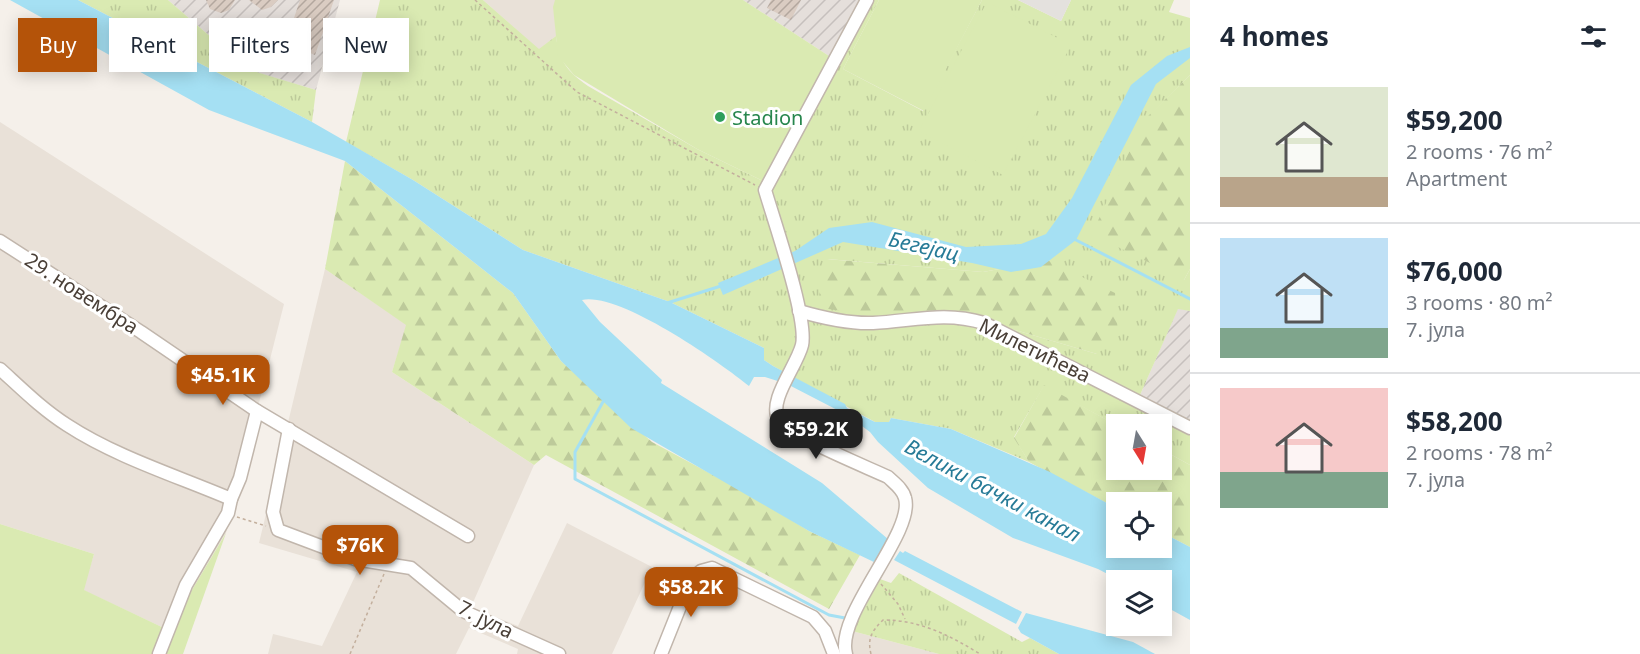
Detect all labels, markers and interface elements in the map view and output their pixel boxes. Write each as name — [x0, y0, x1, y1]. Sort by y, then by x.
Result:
chip: Buy — [18, 18, 97, 72]
chip: Rent — [109, 18, 197, 72]
chip: Filters — [209, 18, 311, 72]
chip: New — [323, 18, 409, 72]
text: 4 homes — [1220, 18, 1329, 54]
icon: filters — [1577, 20, 1610, 53]
text: $59,200 — [1406, 102, 1503, 138]
place label: Stadion — [732, 104, 803, 131]
marker: Stadion — [713, 110, 727, 124]
icon: home — [1268, 111, 1340, 183]
text: 2 rooms · 76 m² — [1406, 138, 1553, 165]
text: Apartment — [1406, 165, 1507, 192]
water label: Бегејац — [886, 224, 962, 268]
street label: 29. новембра — [20, 246, 144, 340]
text: $76,000 — [1406, 253, 1503, 289]
icon: home — [1268, 262, 1340, 334]
text: 3 rooms · 80 m² — [1406, 289, 1553, 316]
street label: Милетићева — [975, 311, 1095, 389]
text: 7. јула — [1406, 316, 1465, 343]
pin: $45.1K — [174, 355, 272, 406]
text: $45.1K — [191, 361, 255, 388]
text: $58,200 — [1406, 403, 1503, 439]
pin: $59.2K — [767, 409, 865, 460]
icon: home — [1268, 412, 1340, 484]
north arrow — [1106, 414, 1172, 480]
map controls — [1106, 414, 1172, 636]
text: $59.2K — [784, 415, 848, 442]
water label: Велики бачки канал — [900, 432, 1086, 548]
text: 2 rooms · 78 m² — [1406, 439, 1553, 466]
text: 7. јула — [1406, 466, 1465, 493]
button: locate — [1106, 492, 1172, 558]
pin: $76K — [324, 525, 396, 576]
text: $76K — [336, 531, 384, 558]
pin: $58.2K — [642, 567, 740, 618]
button: layers — [1106, 570, 1172, 636]
text: $58.2K — [659, 573, 723, 600]
street label: 7. јула — [453, 594, 519, 644]

